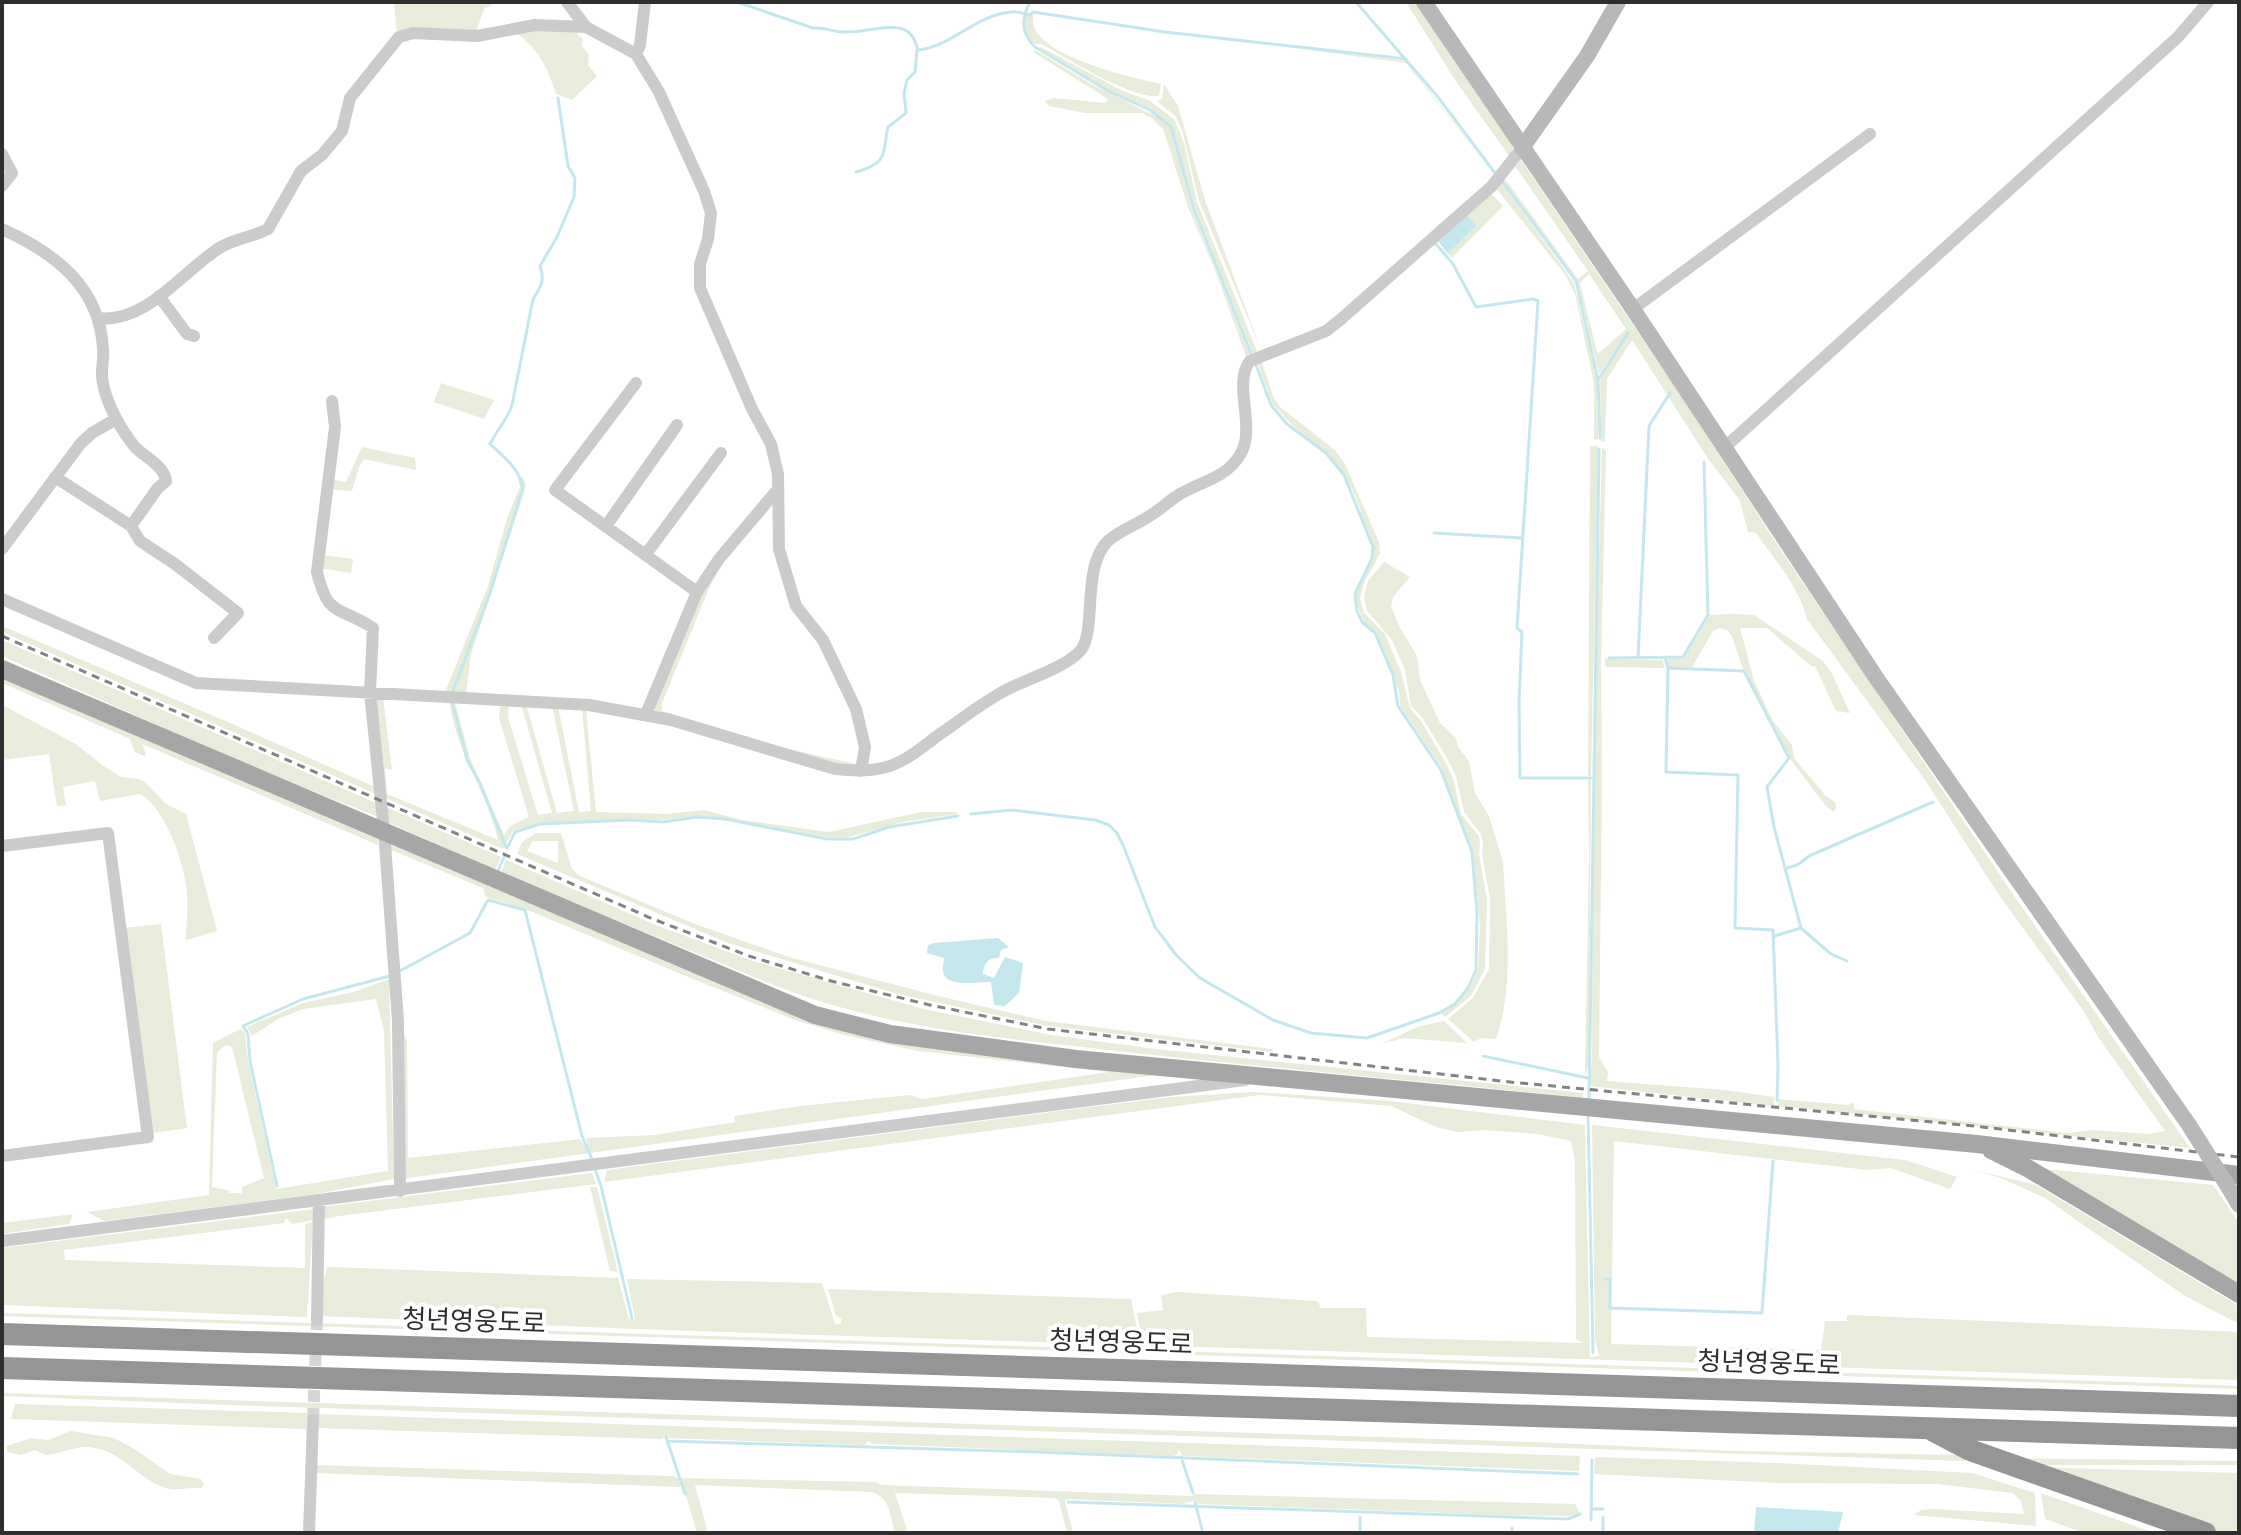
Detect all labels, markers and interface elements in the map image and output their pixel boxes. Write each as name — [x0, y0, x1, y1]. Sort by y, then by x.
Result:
street label: 청년영웅도로 — [402, 1304, 546, 1339]
street label: 청년영웅도로 — [1049, 1325, 1193, 1360]
street label: 청년영웅도로 — [1697, 1346, 1841, 1381]

